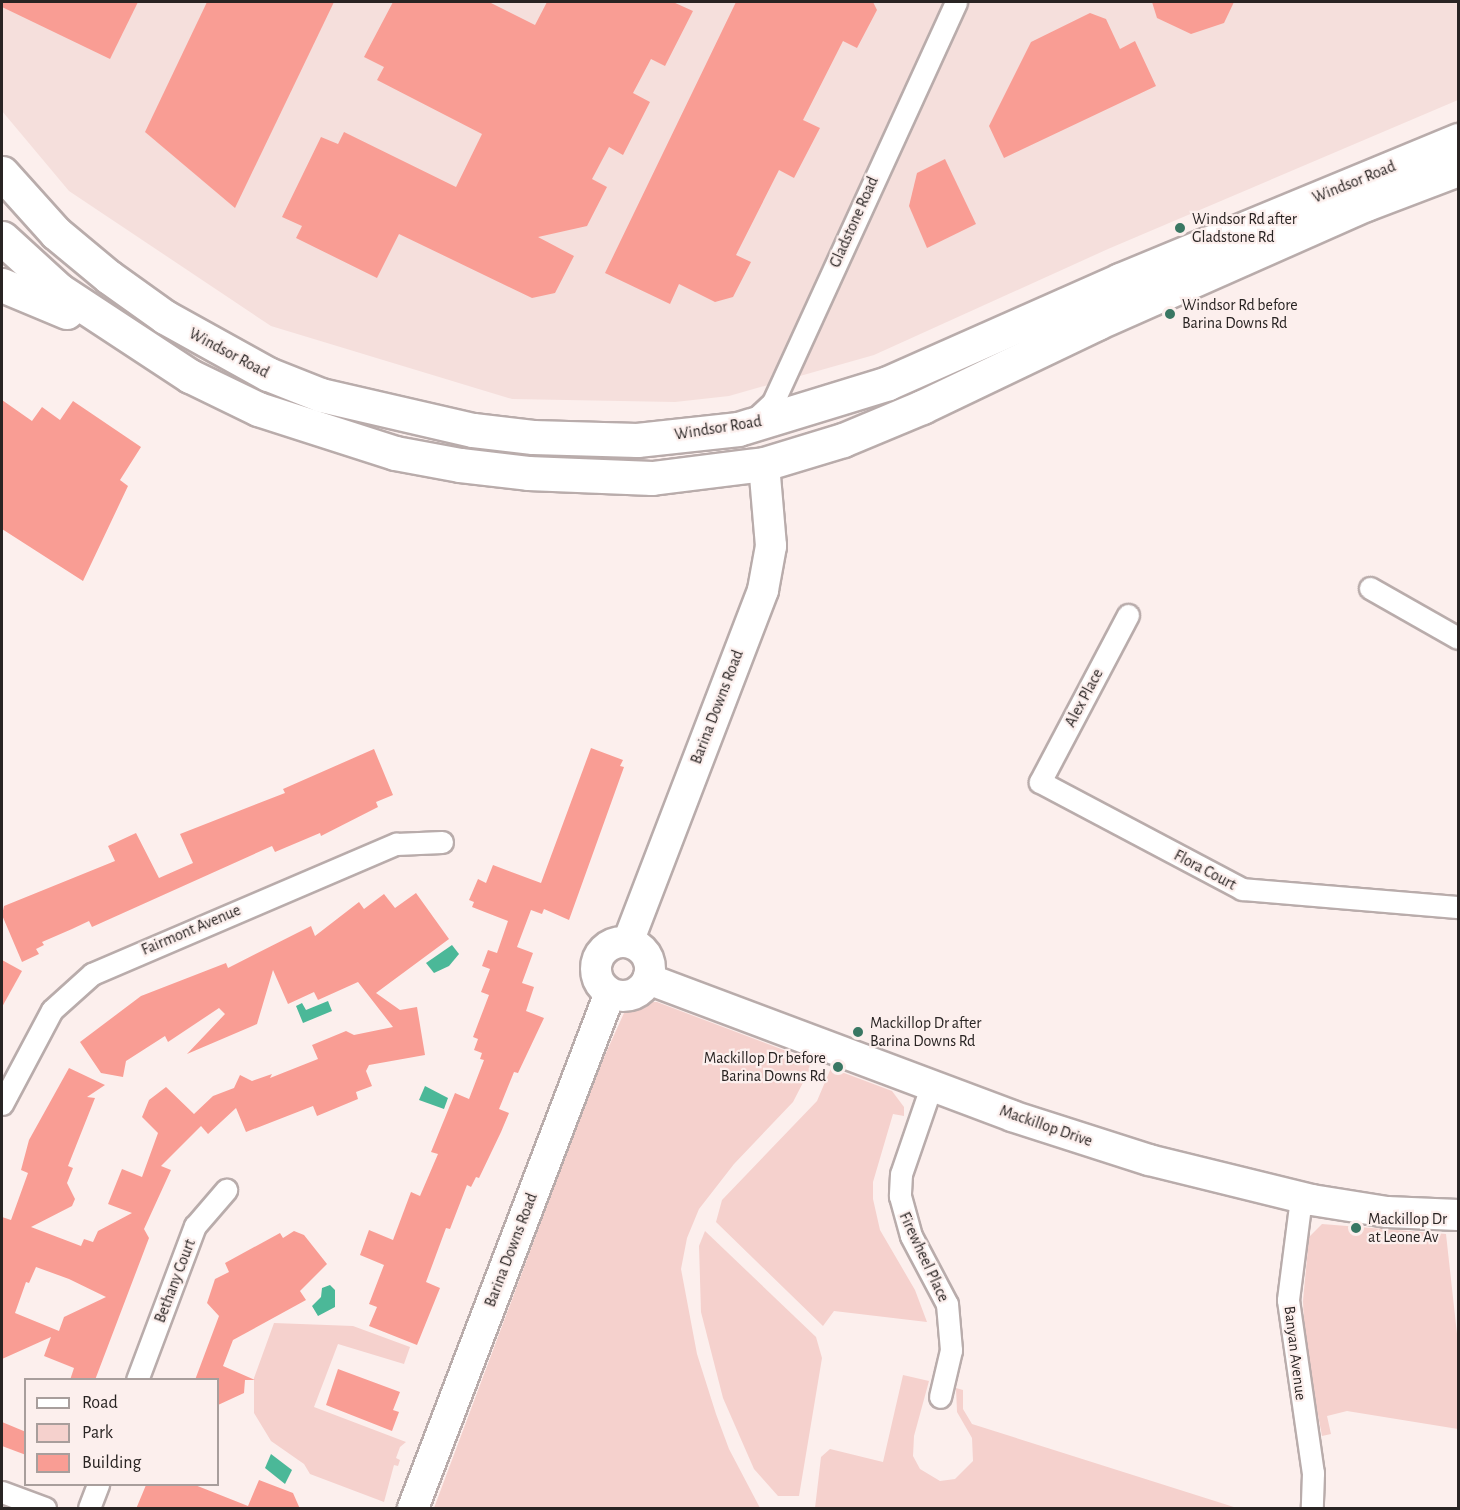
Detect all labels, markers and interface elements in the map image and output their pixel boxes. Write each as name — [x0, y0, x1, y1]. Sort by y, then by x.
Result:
street label: Windsor Road — [1310, 157, 1398, 207]
street label: Gladstone Road — [825, 173, 883, 271]
place label: Windsor Rd after Gladstone Rd — [1192, 209, 1297, 247]
marker: Windsor Rd after Gladstone Rd — [1173, 221, 1187, 235]
place label: Windsor Rd before Barina Downs Rd — [1182, 295, 1298, 333]
marker: Windsor Rd before Barina Downs Rd — [1163, 307, 1177, 321]
street label: Windsor Road — [186, 324, 272, 382]
street label: Windsor Road — [673, 412, 763, 444]
street label: Barina Downs Road — [686, 647, 748, 767]
street label: Alex Place — [1061, 666, 1107, 730]
street label: Flora Court — [1171, 846, 1239, 894]
street label: Fairmont Avenue — [138, 900, 244, 960]
place label: Mackillop Dr after Barina Downs Rd — [870, 1013, 981, 1051]
marker: Mackillop Dr after Barina Downs Rd — [851, 1025, 865, 1039]
place label: Mackillop Dr before Barina Downs Rd — [704, 1048, 826, 1086]
marker: Mackillop Dr before Barina Downs Rd — [831, 1060, 845, 1074]
street label: Mackillop Drive — [997, 1101, 1095, 1151]
street label: Barina Downs Road — [480, 1190, 542, 1310]
street label: Firewheel Place — [895, 1209, 953, 1305]
place label: Mackillop Dr at Leone Av — [1368, 1209, 1447, 1247]
marker: Mackillop Dr at Leone Av — [1349, 1221, 1363, 1235]
street label: Bethany Court — [150, 1236, 200, 1326]
street label: Banyan Avenue — [1280, 1305, 1310, 1401]
legend — [24, 1378, 219, 1486]
text: Road — [82, 1394, 118, 1412]
text: Park — [82, 1424, 113, 1442]
text: Building — [82, 1454, 141, 1472]

